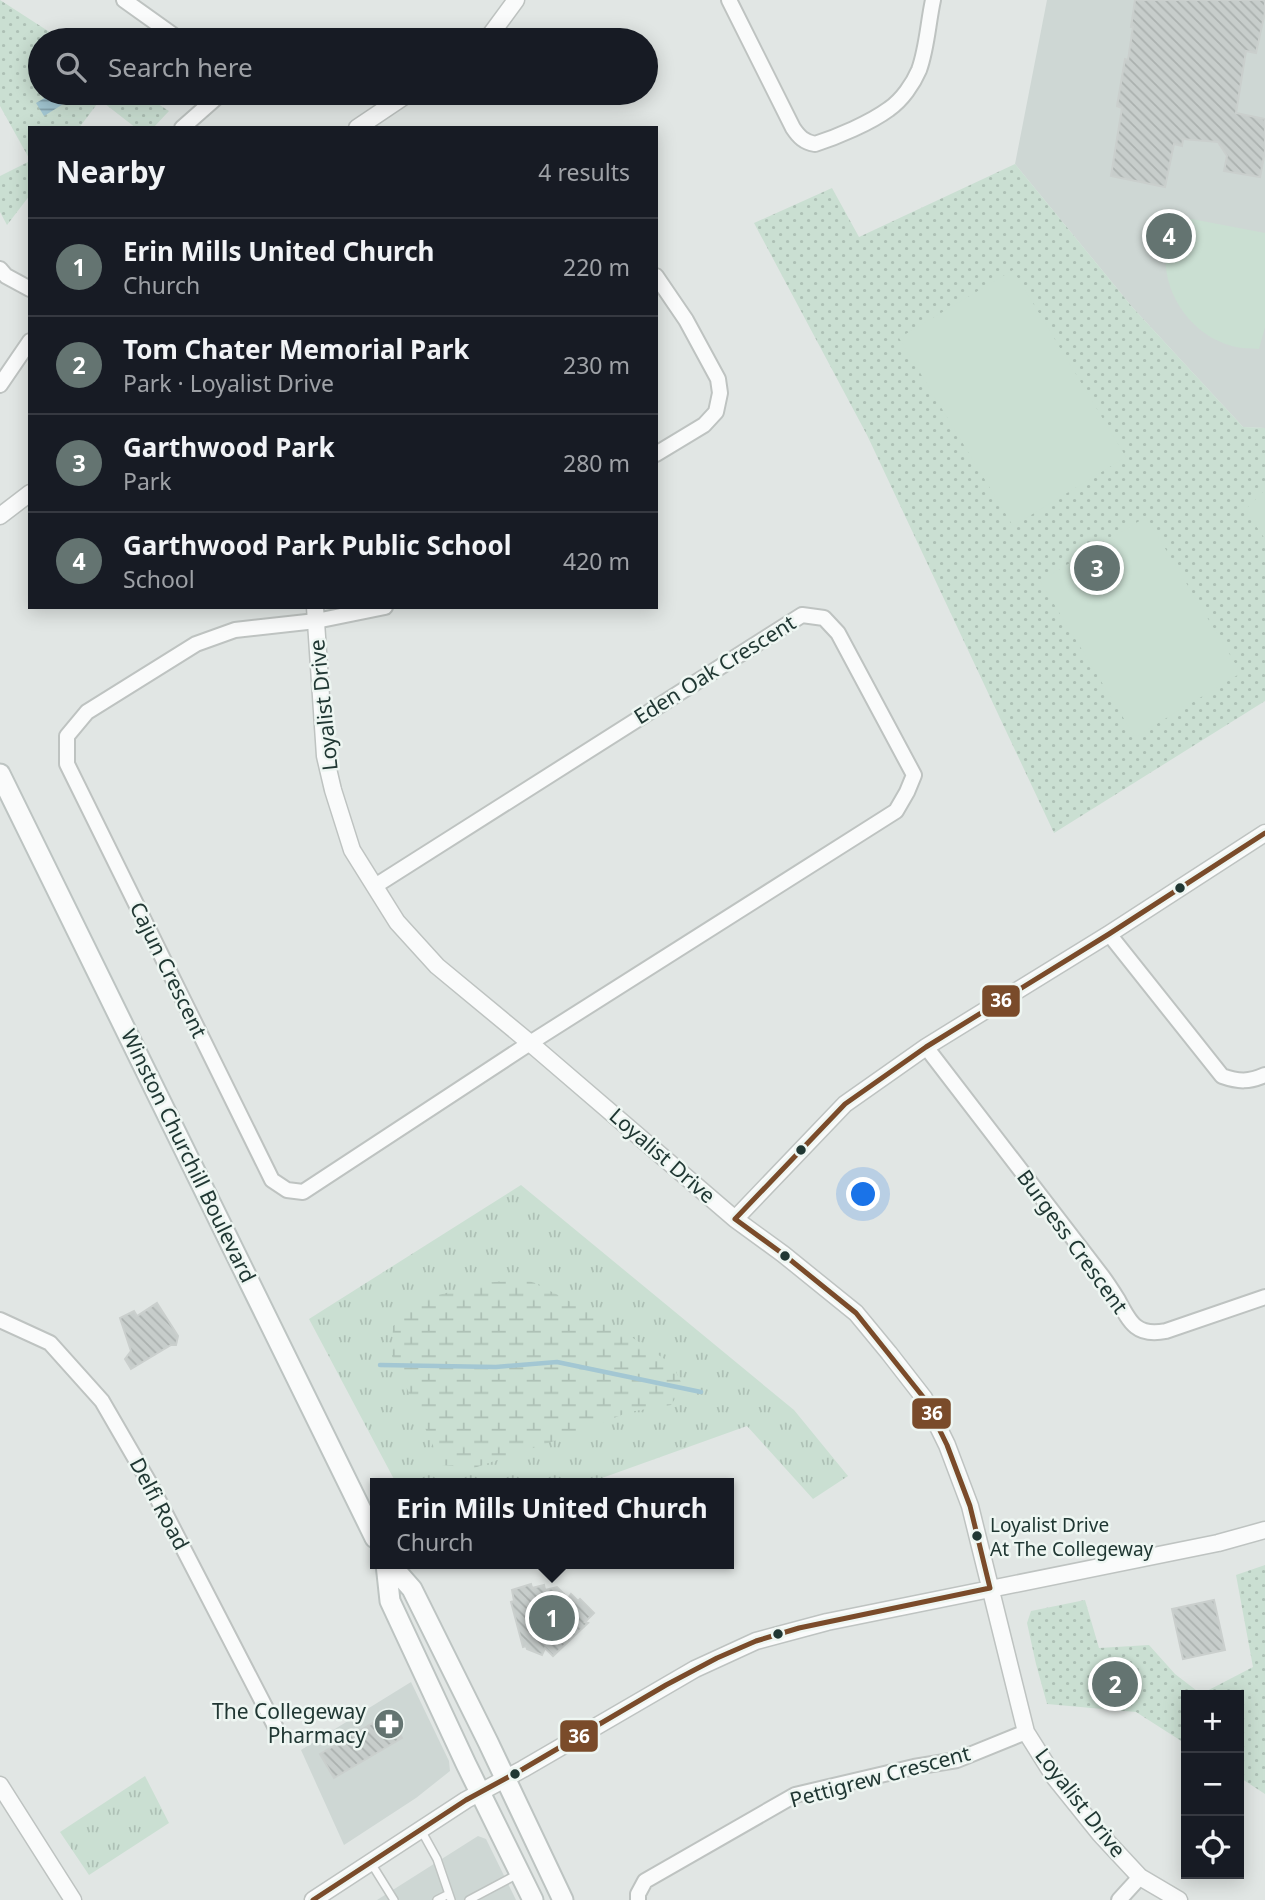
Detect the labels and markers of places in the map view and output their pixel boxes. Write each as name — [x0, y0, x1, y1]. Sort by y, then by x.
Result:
pin: 4 — [1146, 210, 1192, 262]
pin: 3 — [1074, 542, 1120, 594]
unlabelled marker — [1173, 881, 1187, 895]
unlabelled marker — [794, 1143, 808, 1157]
unlabelled marker — [778, 1249, 792, 1263]
place label: Loyalist Drive At The Collegeway — [990, 1512, 1154, 1562]
marker: Loyalist Drive At The Collegeway — [970, 1529, 984, 1543]
pin: 1 — [529, 1592, 575, 1644]
unlabelled marker — [771, 1627, 785, 1641]
pin: 2 — [1092, 1658, 1138, 1710]
place label: The Collegeway Pharmacy — [212, 1697, 366, 1749]
pharmacy icon: The Collegeway Pharmacy — [372, 1707, 406, 1741]
unlabelled marker — [508, 1767, 522, 1781]

